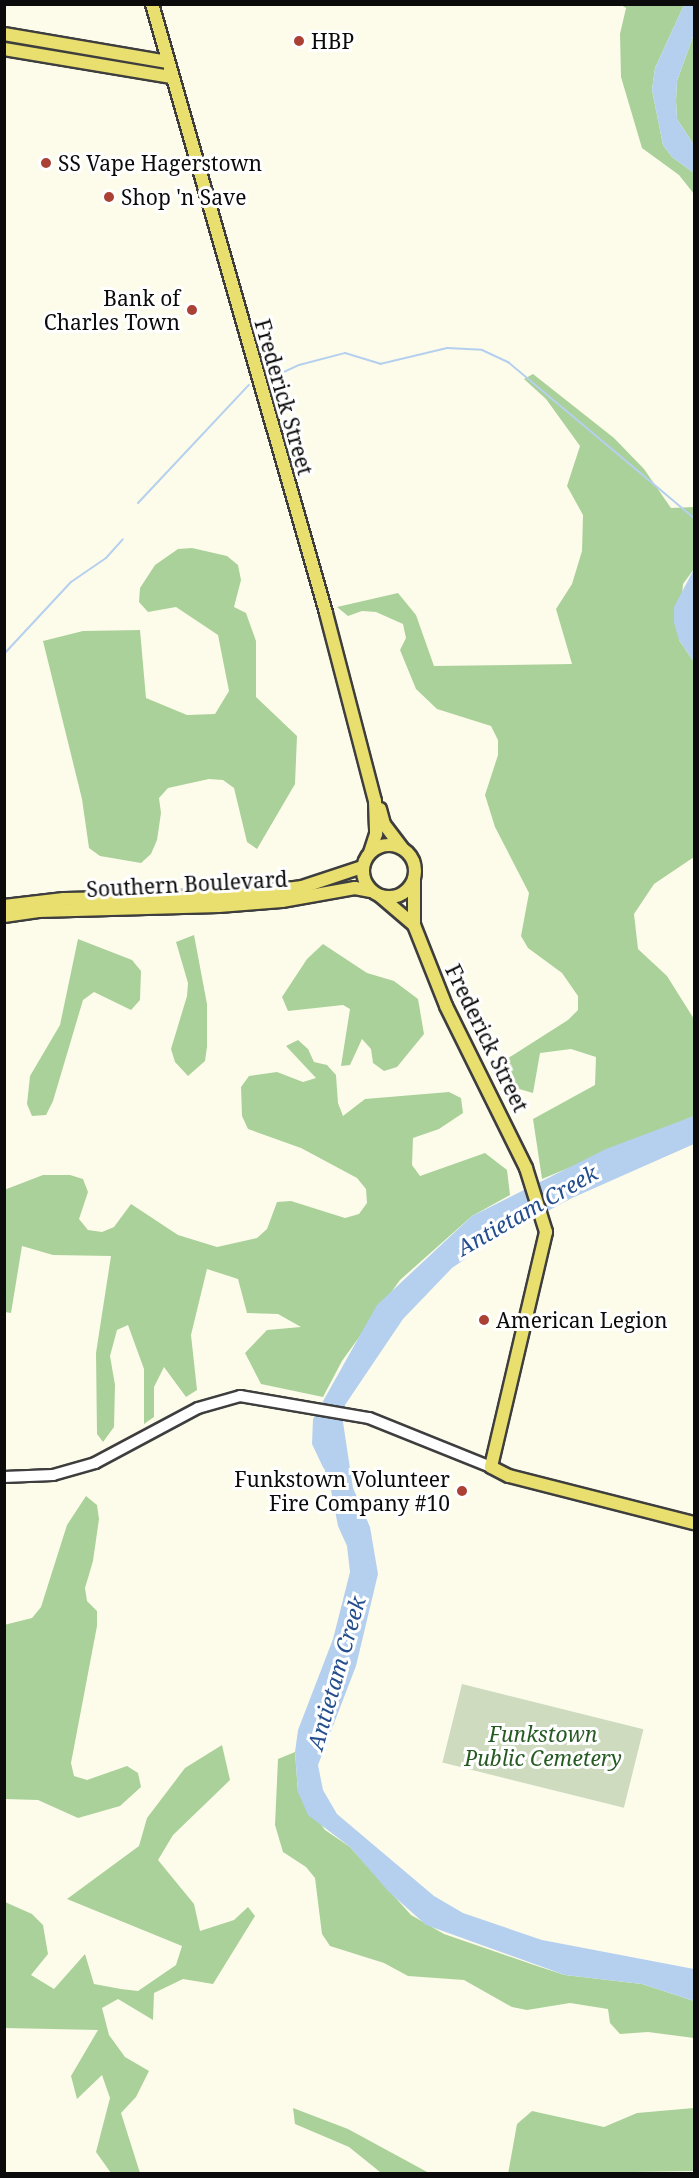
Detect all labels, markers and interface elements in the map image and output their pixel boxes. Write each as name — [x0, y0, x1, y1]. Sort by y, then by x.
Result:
place label: HBP — [311, 28, 354, 54]
marker: HBP — [292, 34, 306, 48]
place label: SS Vape Hagerstown — [58, 150, 262, 176]
marker: SS Vape Hagerstown — [39, 156, 53, 170]
place label: Shop 'n Save — [121, 184, 246, 210]
marker: Shop 'n Save — [102, 190, 116, 204]
place label: Bank of Charles Town — [44, 285, 180, 335]
marker: Bank of Charles Town — [185, 303, 199, 317]
street label: Frederick Street — [250, 316, 318, 478]
street label: Southern Boulevard — [86, 866, 288, 902]
street label: Frederick Street — [440, 960, 534, 1116]
water label: Antietam Creek — [452, 1159, 602, 1261]
place label: American Legion — [496, 1307, 668, 1333]
marker: American Legion — [477, 1313, 491, 1327]
place label: Funkstown Volunteer Fire Company #10 — [234, 1466, 450, 1516]
marker: Funkstown Volunteer Fire Company #10 — [455, 1484, 469, 1498]
water label: Antietam Creek — [301, 1593, 371, 1753]
park label: Funkstown Public Cemetery — [464, 1721, 622, 1771]

